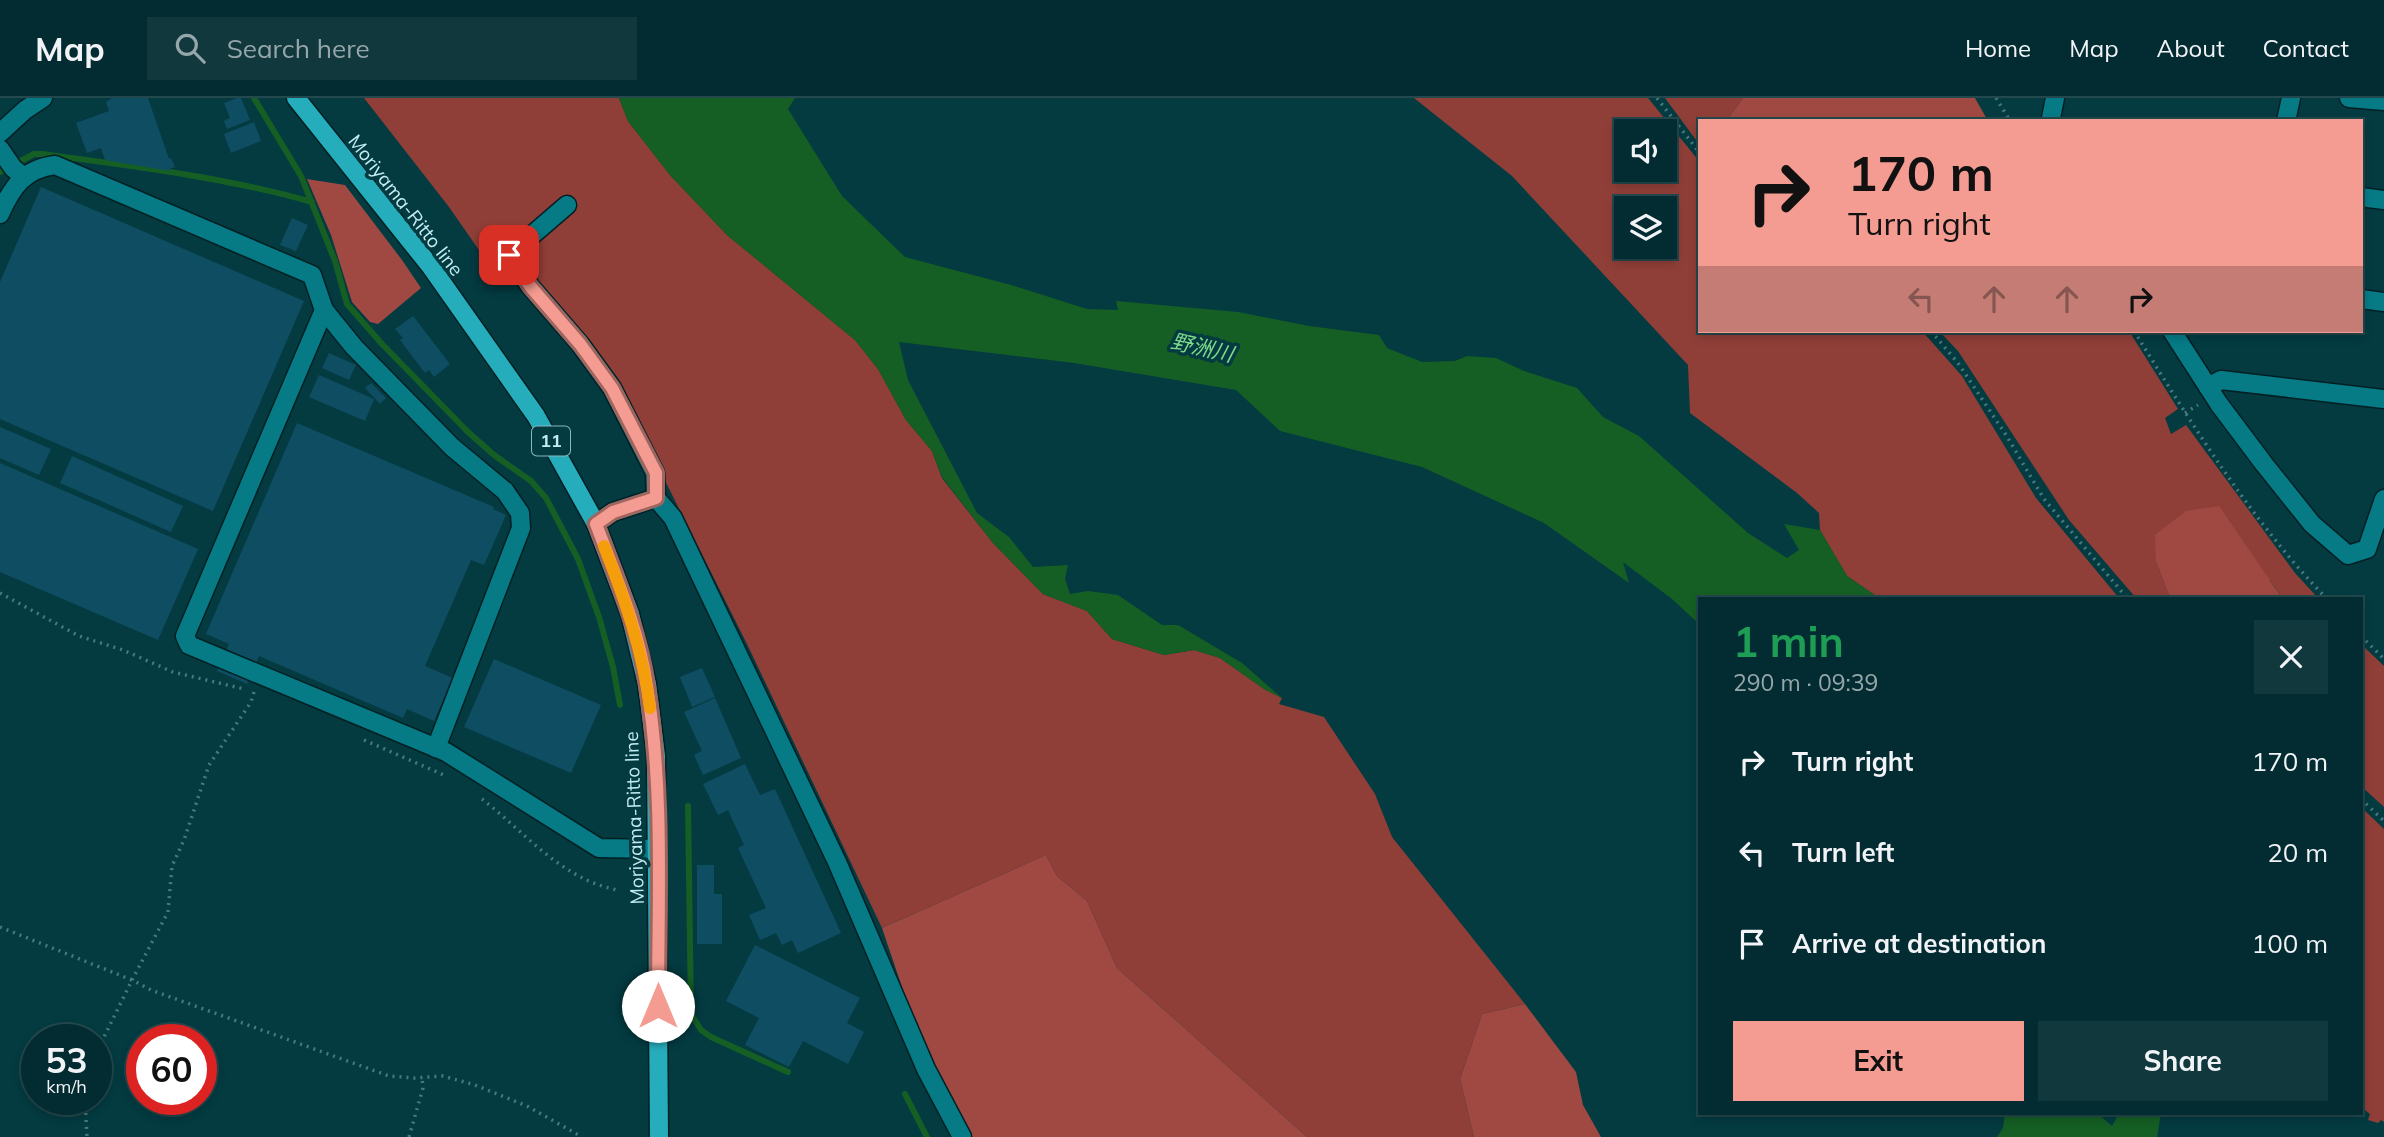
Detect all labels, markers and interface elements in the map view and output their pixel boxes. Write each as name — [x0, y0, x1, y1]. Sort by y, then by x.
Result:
search box — [147, 17, 637, 80]
text: Map — [35, 28, 105, 69]
icon: search — [171, 29, 209, 67]
text: Search here — [227, 32, 370, 65]
text: Home — [1965, 33, 2031, 63]
text: Map — [2069, 33, 2119, 63]
text: About — [2157, 33, 2225, 63]
text: Contact — [2263, 33, 2349, 63]
map controls — [1614, 119, 1677, 259]
button: sound — [1614, 119, 1677, 182]
street label: Moriyama-Ritto line — [343, 129, 469, 281]
text: 170 m — [1848, 142, 1994, 203]
icon: right — [1733, 147, 1824, 238]
button: layers — [1614, 196, 1677, 259]
text: Turn right — [1848, 203, 1991, 243]
pin — [479, 225, 539, 285]
icon: arrive — [490, 236, 528, 274]
icon: left — [1902, 280, 1940, 318]
icon: ahead — [1975, 280, 2013, 318]
icon: ahead — [2048, 280, 2086, 318]
icon: right — [2121, 280, 2159, 318]
water label: 野洲川 — [1169, 327, 1238, 367]
road number: 11 — [532, 426, 570, 456]
text: 1 min — [1733, 615, 1844, 668]
button: close — [2254, 620, 2328, 694]
text: 290 m · 09:39 — [1733, 668, 1878, 697]
street label: Moriyama-Ritto line — [619, 731, 649, 905]
icon: right — [1733, 743, 1771, 781]
text: Turn right — [1792, 745, 1913, 778]
text: 170 m — [2252, 745, 2328, 778]
icon: left — [1733, 834, 1771, 872]
text: Turn left — [1792, 836, 1894, 869]
text: 20 m — [2267, 836, 2328, 869]
icon: arrive — [1733, 925, 1771, 963]
text: Arrive at destination — [1792, 927, 2047, 960]
text: 100 m — [2252, 927, 2328, 960]
position arrow — [621, 969, 695, 1043]
button: Exit — [1733, 1021, 2024, 1101]
button: Share — [2038, 1021, 2328, 1101]
speed limit sign: 60 — [126, 1024, 217, 1115]
text: 53 — [45, 1038, 88, 1082]
text: km/h — [46, 1075, 87, 1098]

